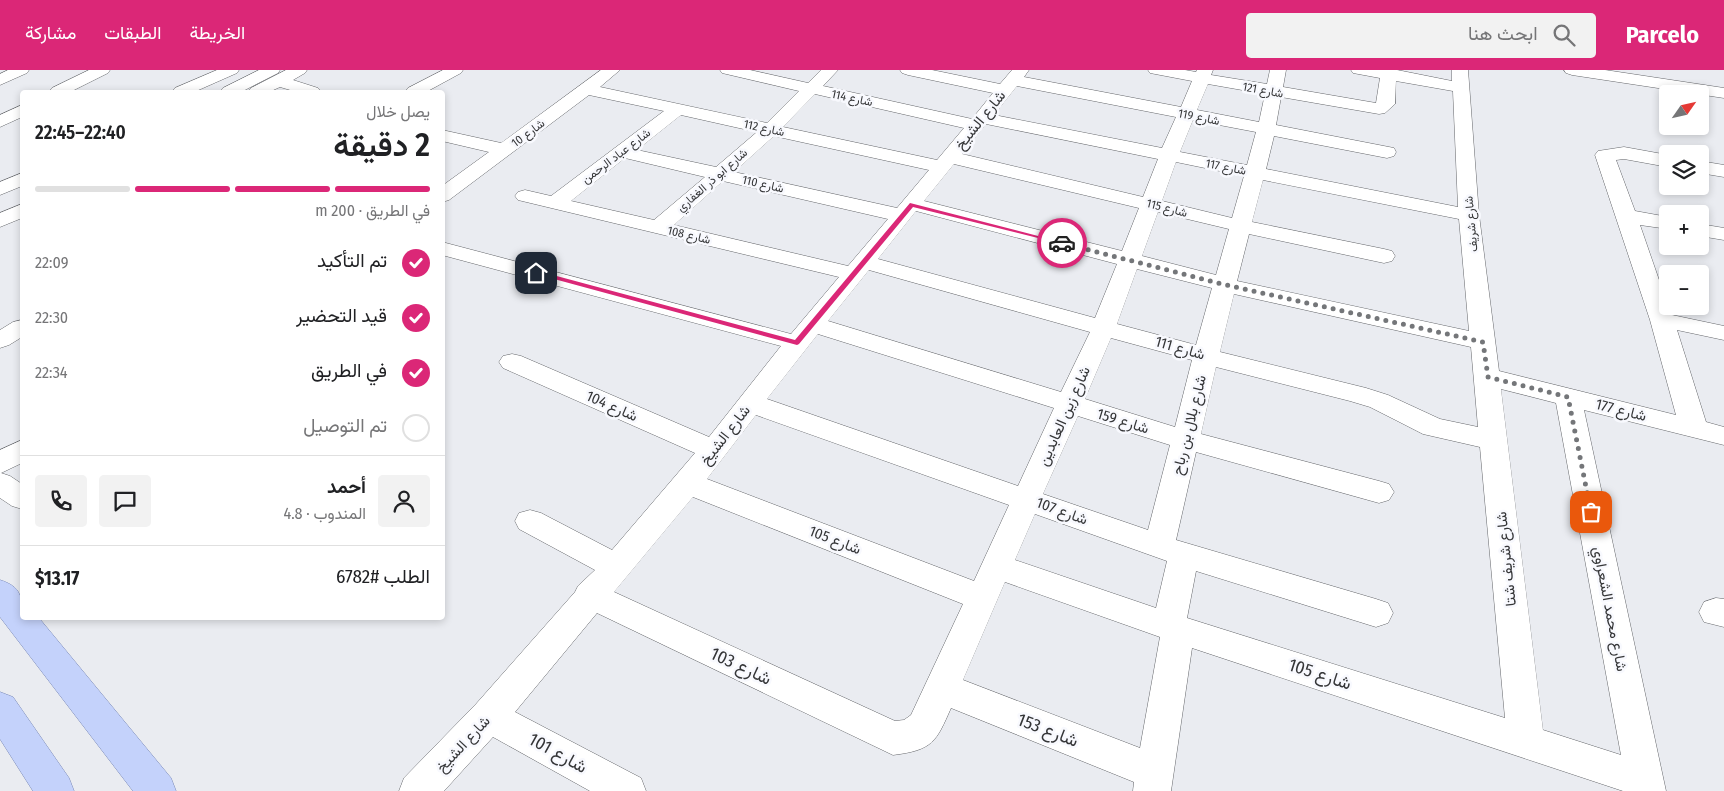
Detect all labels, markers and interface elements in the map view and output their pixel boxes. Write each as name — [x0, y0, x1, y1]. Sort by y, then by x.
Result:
search box — [1246, 13, 1596, 58]
icon: search — [1550, 21, 1578, 49]
text: Parcelo — [1626, 21, 1699, 49]
text: مشاركة — [25, 22, 76, 44]
text: الطبقات — [104, 22, 161, 44]
text: الخريطة — [189, 22, 245, 44]
text: ابحث هنا — [1468, 22, 1538, 45]
street label: شارع 121 — [1241, 80, 1285, 102]
north arrow — [1659, 85, 1709, 135]
map controls — [1659, 85, 1709, 315]
street label: شارع 114 — [830, 87, 874, 111]
street label: شارع الشيخ — [951, 87, 1011, 154]
text: يصل خلال — [366, 102, 430, 121]
street label: شارع 119 — [1177, 106, 1221, 130]
street label: شارع 10 — [509, 116, 549, 152]
street label: شارع 112 — [742, 117, 786, 141]
text: 22:40–22:45 — [35, 121, 126, 144]
text: 2 دقيقة — [333, 126, 430, 164]
street label: شارع عباد الرحمن — [579, 126, 654, 188]
button: layers — [1659, 145, 1709, 195]
street label: شارع ابو ذر الغفاري — [674, 146, 752, 217]
street label: شارع 117 — [1204, 156, 1247, 180]
street label: شارع 110 — [740, 172, 785, 198]
street label: شارع شريف — [1462, 195, 1482, 252]
street label: شارع 115 — [1145, 196, 1189, 222]
text: في الطريق · 200 m — [315, 201, 430, 220]
button: + — [1659, 205, 1709, 255]
courier — [1037, 218, 1087, 268]
street label: شارع 108 — [666, 223, 712, 249]
icon: car — [1048, 229, 1076, 257]
text: تم التأكيد — [317, 249, 387, 272]
icon: check — [402, 249, 430, 277]
pin — [515, 252, 557, 294]
text: 22:09 — [35, 253, 69, 272]
icon: home — [522, 259, 550, 287]
button: − — [1659, 265, 1709, 315]
text: قيد التحضير — [296, 304, 387, 327]
icon: check — [402, 304, 430, 332]
text: 22:30 — [35, 308, 68, 327]
street label: شارع 111 — [1153, 332, 1207, 366]
text: في الطريق — [311, 359, 387, 382]
icon: check — [402, 359, 430, 387]
text: 22:34 — [35, 363, 68, 382]
street label: شارع زين العابدين — [1034, 363, 1096, 469]
street label: شارع بلال بن رباح — [1168, 373, 1212, 477]
street label: شارع 104 — [583, 387, 641, 427]
street label: شارع 177 — [1593, 395, 1648, 427]
street label: شارع الشيخ — [696, 401, 756, 470]
street label: شارع 159 — [1094, 405, 1151, 439]
text: تم التوصيل — [303, 414, 387, 437]
button: phone — [35, 475, 87, 527]
button: chat — [99, 475, 151, 527]
text: أحمد — [327, 475, 366, 498]
button: person — [378, 475, 430, 527]
pin — [1570, 491, 1612, 533]
street label: شارع 107 — [1033, 493, 1090, 530]
icon: bag — [1577, 498, 1605, 526]
text: المندوب · 4.8 — [283, 504, 366, 523]
street label: شارع شريف شتا — [1492, 510, 1522, 607]
street label: شارع 105 — [806, 522, 864, 560]
street label: شارع محمد الشعراوي — [1585, 545, 1631, 674]
text: الطلب #6782 — [336, 565, 430, 588]
text: $13.17 — [35, 567, 79, 590]
street label: شارع 103 — [707, 642, 775, 691]
street label: شارع 105 — [1285, 653, 1354, 695]
street label: شارع 153 — [1014, 708, 1082, 753]
street label: شارع الشيخ — [432, 712, 495, 777]
street label: شارع 101 — [524, 728, 591, 779]

